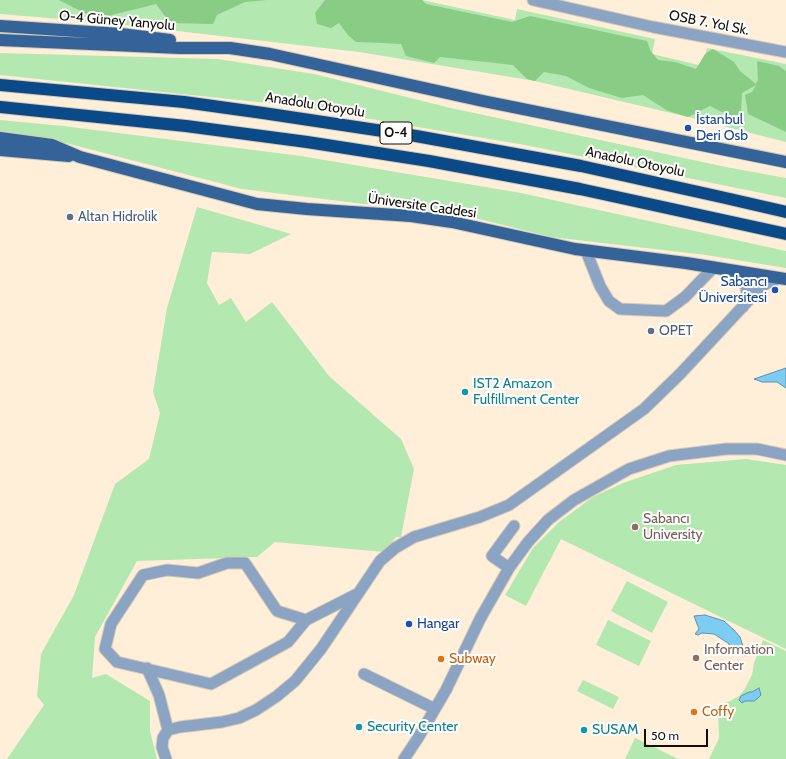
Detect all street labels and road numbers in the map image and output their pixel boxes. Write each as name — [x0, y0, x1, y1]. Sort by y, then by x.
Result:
street label: OSB 7. Yol Sk. — [668, 7, 750, 39]
street label: O-4 Güney Yanyolu — [58, 8, 176, 34]
street label: Anadolu Otoyolu — [264, 89, 366, 121]
road number: O-4 — [380, 122, 412, 144]
street label: Anadolu Otoyolu — [584, 143, 686, 181]
street label: Üniversite Caddesi — [367, 190, 477, 222]

